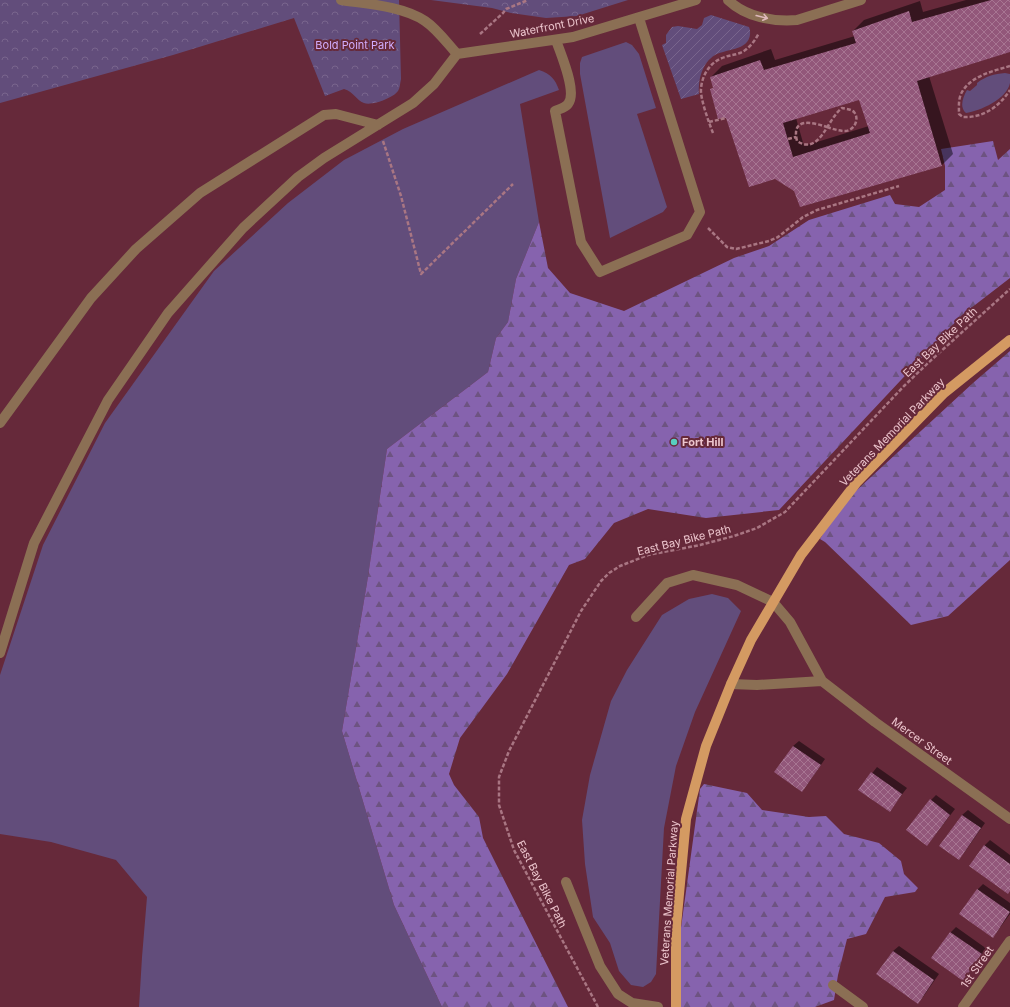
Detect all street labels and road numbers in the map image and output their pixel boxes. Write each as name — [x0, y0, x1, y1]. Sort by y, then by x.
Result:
street label: Waterfront Drive — [509, 11, 595, 41]
street label: East Bay Bike Path — [900, 304, 980, 380]
street label: Veterans Memorial Parkway — [836, 375, 948, 489]
street label: East Bay Bike Path — [636, 522, 732, 558]
street label: Mercer Street — [889, 714, 955, 768]
street label: Veterans Memorial Parkway — [657, 820, 681, 966]
street label: East Bay Bike Path — [514, 838, 570, 930]
street label: 1st Street — [957, 943, 997, 991]

